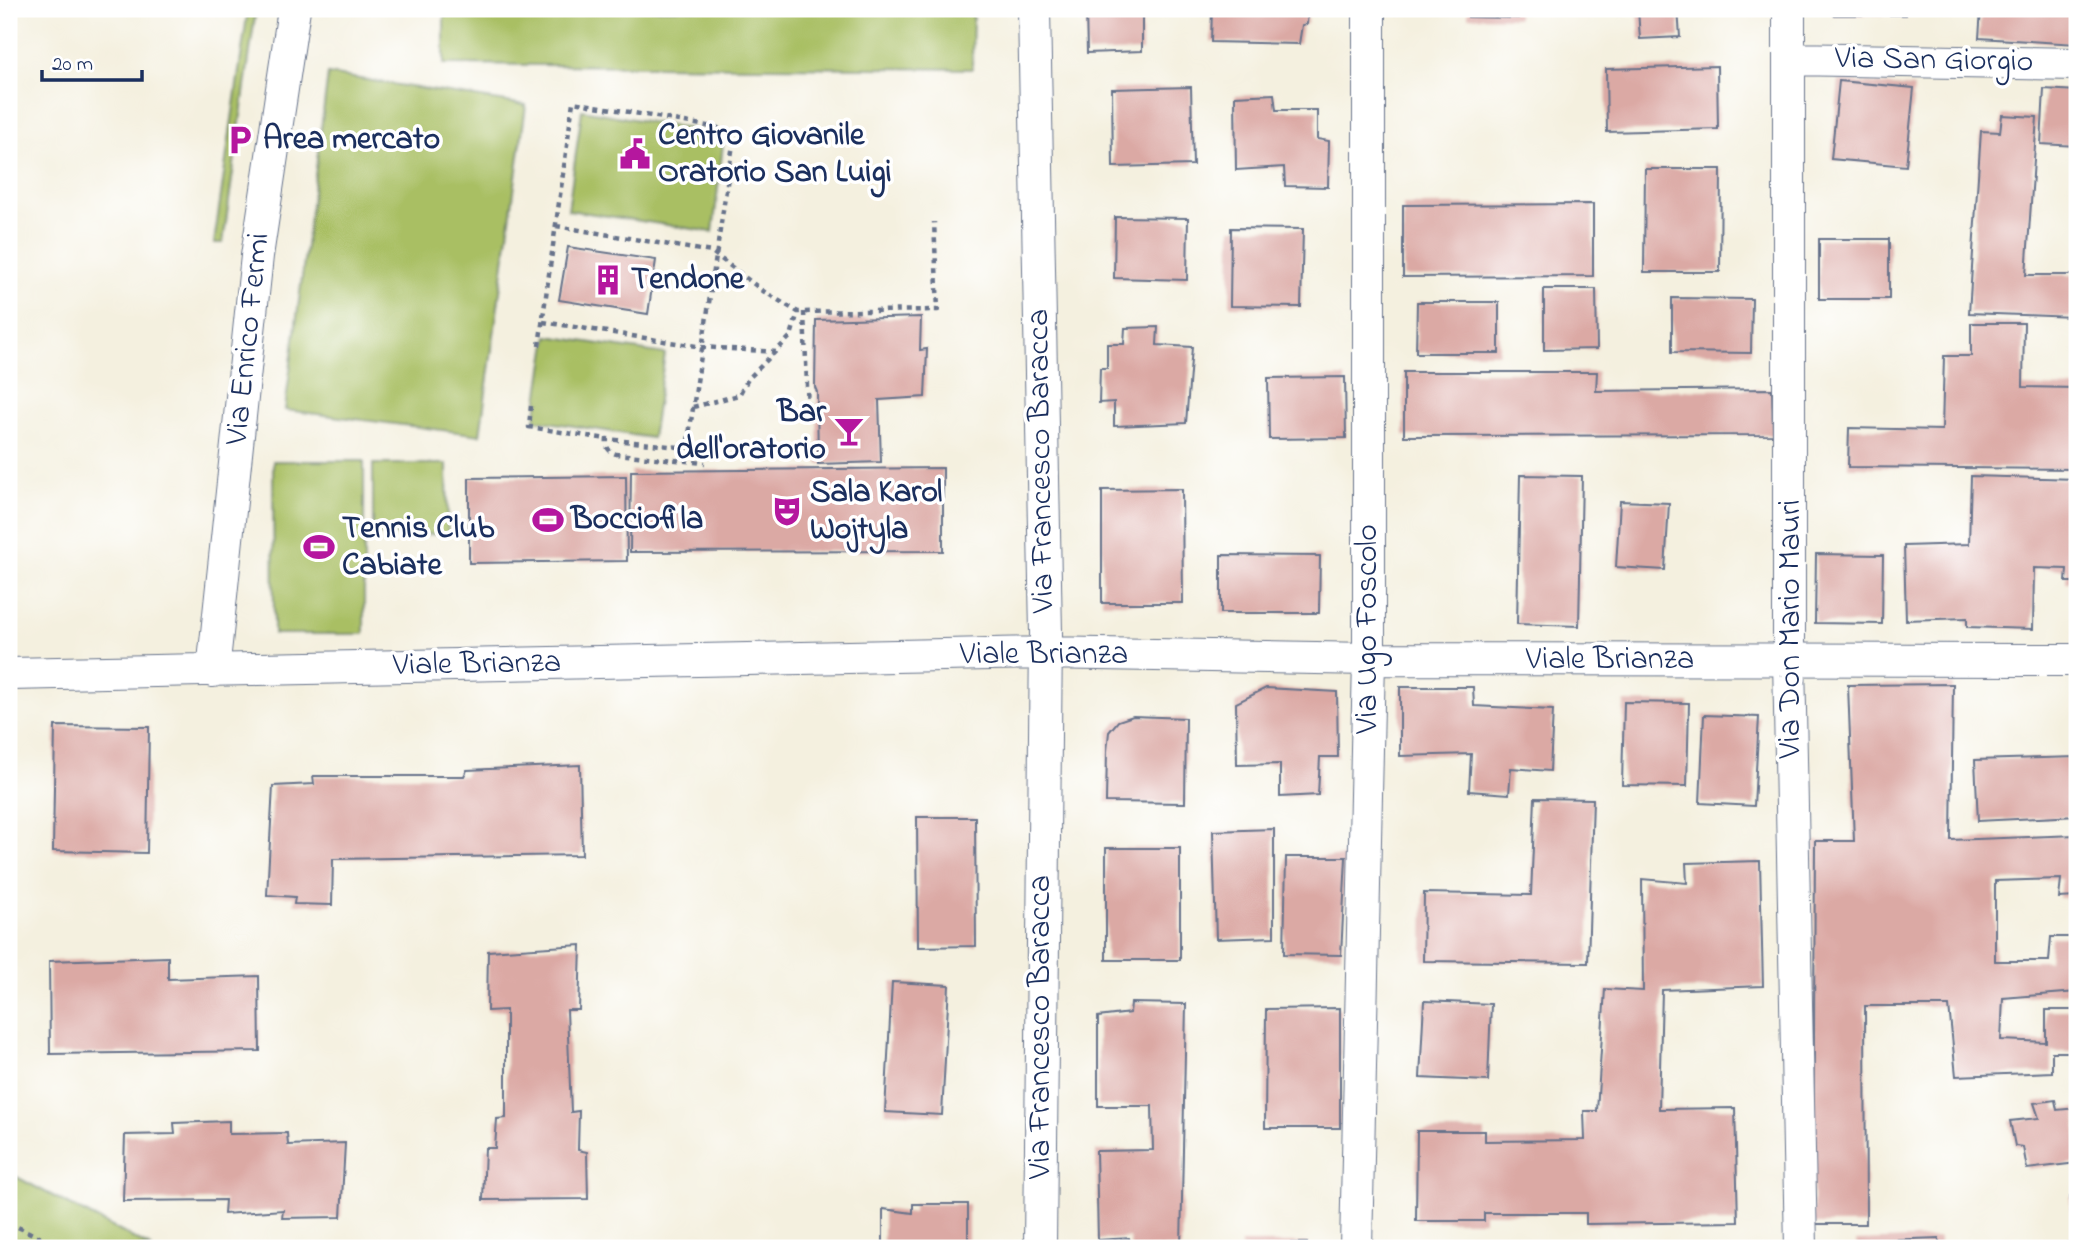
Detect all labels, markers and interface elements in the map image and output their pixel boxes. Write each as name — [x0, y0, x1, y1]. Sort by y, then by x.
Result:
street label: Via San Giorgio — [1833, 36, 2034, 86]
scale bar — [42, 38, 142, 82]
text: 20 m — [52, 50, 93, 80]
place label: Centro Giovanile Oratorio San Luigi — [658, 113, 892, 198]
place label: Area mercato — [263, 117, 440, 164]
parking icon: Area mercato — [223, 123, 257, 157]
public building icon: Centro Giovanile Oratorio San Luigi — [618, 137, 652, 171]
street label: Via Enrico Fermi — [214, 231, 284, 448]
place label: Tendone — [631, 257, 746, 304]
building icon: Tendone — [591, 263, 625, 297]
street label: Via Francesco Baracca — [1016, 308, 1068, 615]
place label: Bar dell'oratorio — [676, 390, 827, 474]
bar icon: Bar dell'oratorio — [832, 414, 866, 448]
place label: Sala Karol Wojtyla — [810, 470, 942, 555]
theatre icon: Sala Karol Wojtyla — [770, 494, 804, 528]
place label: Bocciofila — [569, 497, 703, 544]
street label: Via Don Mario Mauri — [1768, 499, 1815, 760]
sports icon: Bocciofila — [531, 503, 565, 537]
place label: Tennis Club Cabiate — [342, 506, 494, 590]
street label: Via Ugo Foscolo — [1345, 524, 1392, 735]
sports icon: Tennis Club Cabiate — [302, 530, 336, 564]
street label: Viale Brianza — [959, 632, 1128, 679]
street label: Viale Brianza — [1525, 637, 1694, 684]
street label: Viale Brianza — [391, 640, 562, 690]
street label: Via Francesco Baracca — [1018, 875, 1065, 1180]

